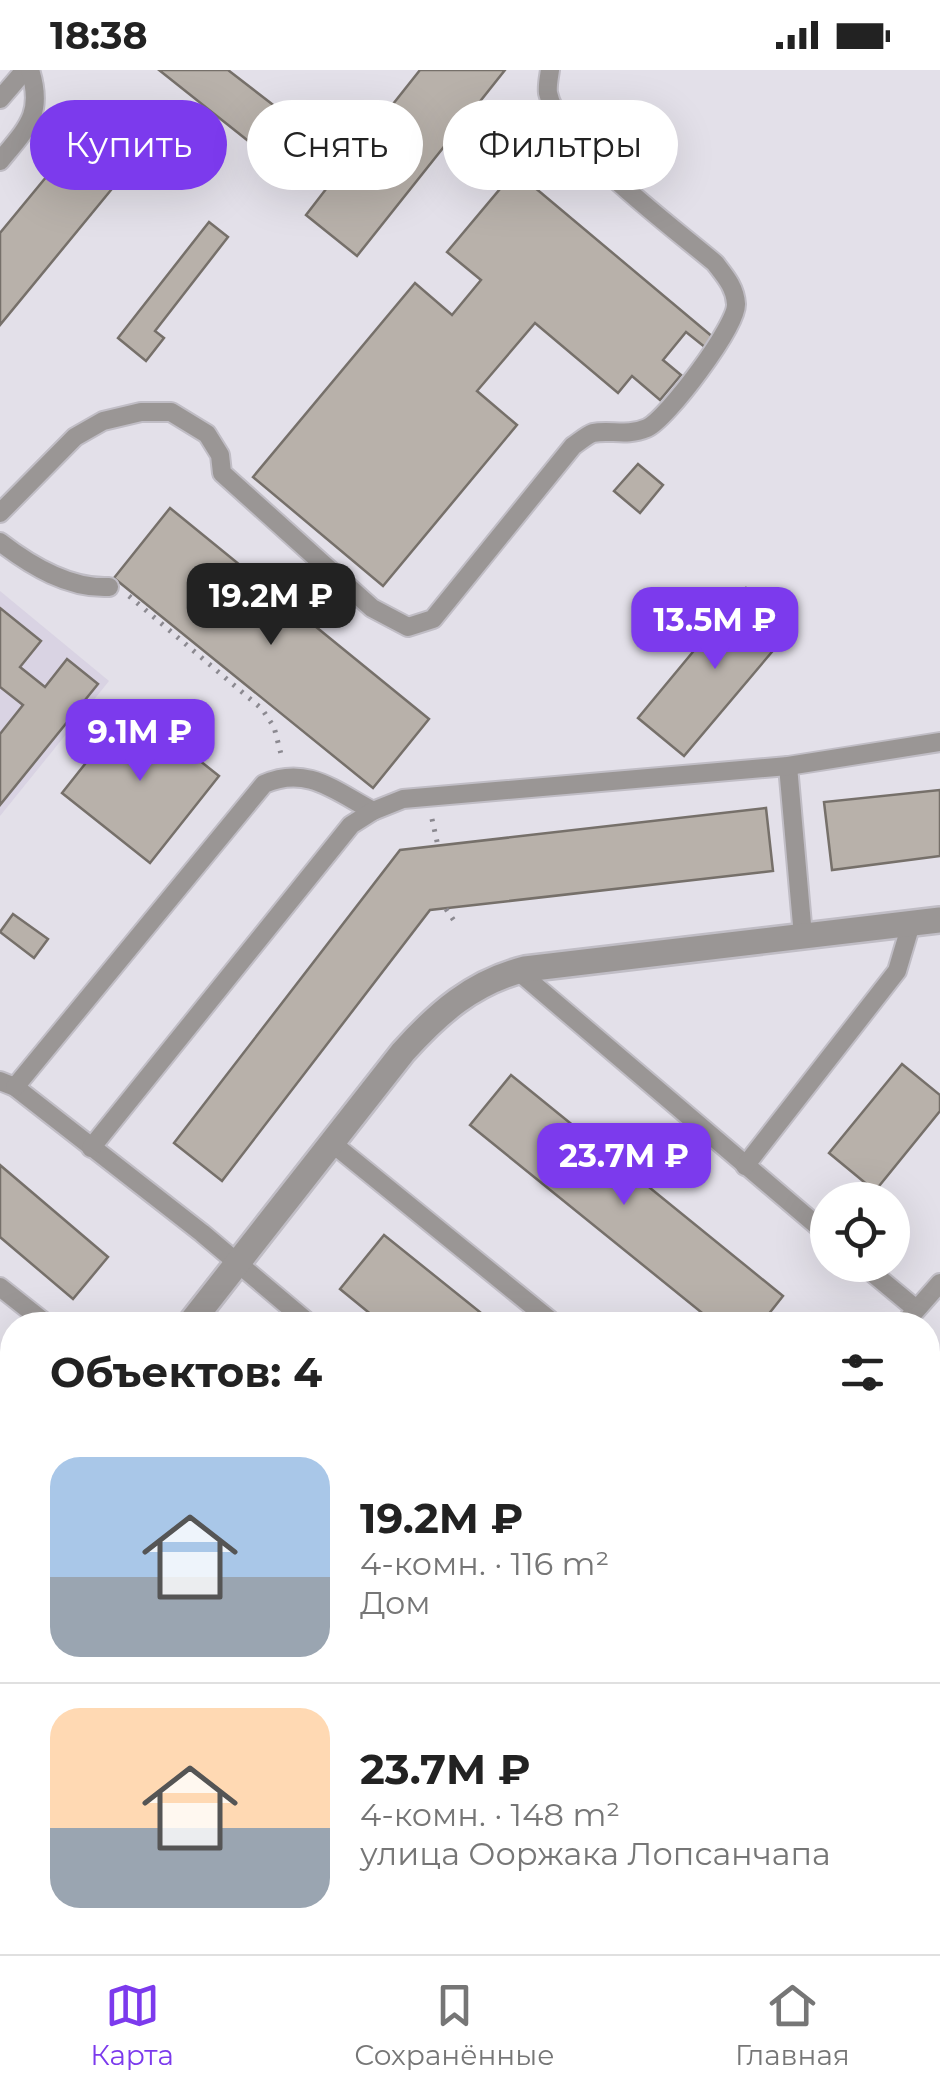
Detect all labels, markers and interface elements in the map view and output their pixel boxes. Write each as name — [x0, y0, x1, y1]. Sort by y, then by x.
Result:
text: 18:38 — [50, 12, 148, 59]
chip: Купить — [30, 100, 227, 190]
chip: Снять — [247, 100, 423, 190]
chip: Фильтры — [443, 100, 678, 190]
pin: 19.2M ₽ — [179, 563, 363, 648]
text: 19.2M ₽ — [209, 576, 333, 615]
pin: 13.5M ₽ — [623, 587, 807, 672]
text: 13.5M ₽ — [653, 600, 777, 639]
pin: 9.1M ₽ — [59, 699, 221, 784]
text: 9.1M ₽ — [88, 712, 192, 751]
pin: 23.7M ₽ — [532, 1123, 716, 1208]
text: 23.7M ₽ — [559, 1136, 689, 1175]
map controls — [810, 1182, 910, 1282]
button: locate — [810, 1182, 910, 1282]
icon: filters — [835, 1345, 890, 1400]
text: Объектов: 4 — [50, 1346, 322, 1398]
text: 19.2M ₽ — [360, 1492, 523, 1544]
icon: home — [130, 1497, 250, 1617]
text: 4-комн. · 116 m² — [360, 1544, 609, 1583]
text: Дом — [360, 1583, 431, 1622]
text: 23.7M ₽ — [360, 1743, 531, 1795]
icon: home — [130, 1748, 250, 1868]
text: 4-комн. · 148 m² — [360, 1795, 620, 1834]
text: улица Ооржака Лопсанчапа — [360, 1834, 831, 1873]
tab: Карта — [90, 1978, 174, 2072]
tab: Сохранённые — [354, 1978, 555, 2072]
tab: Главная — [735, 1978, 850, 2072]

